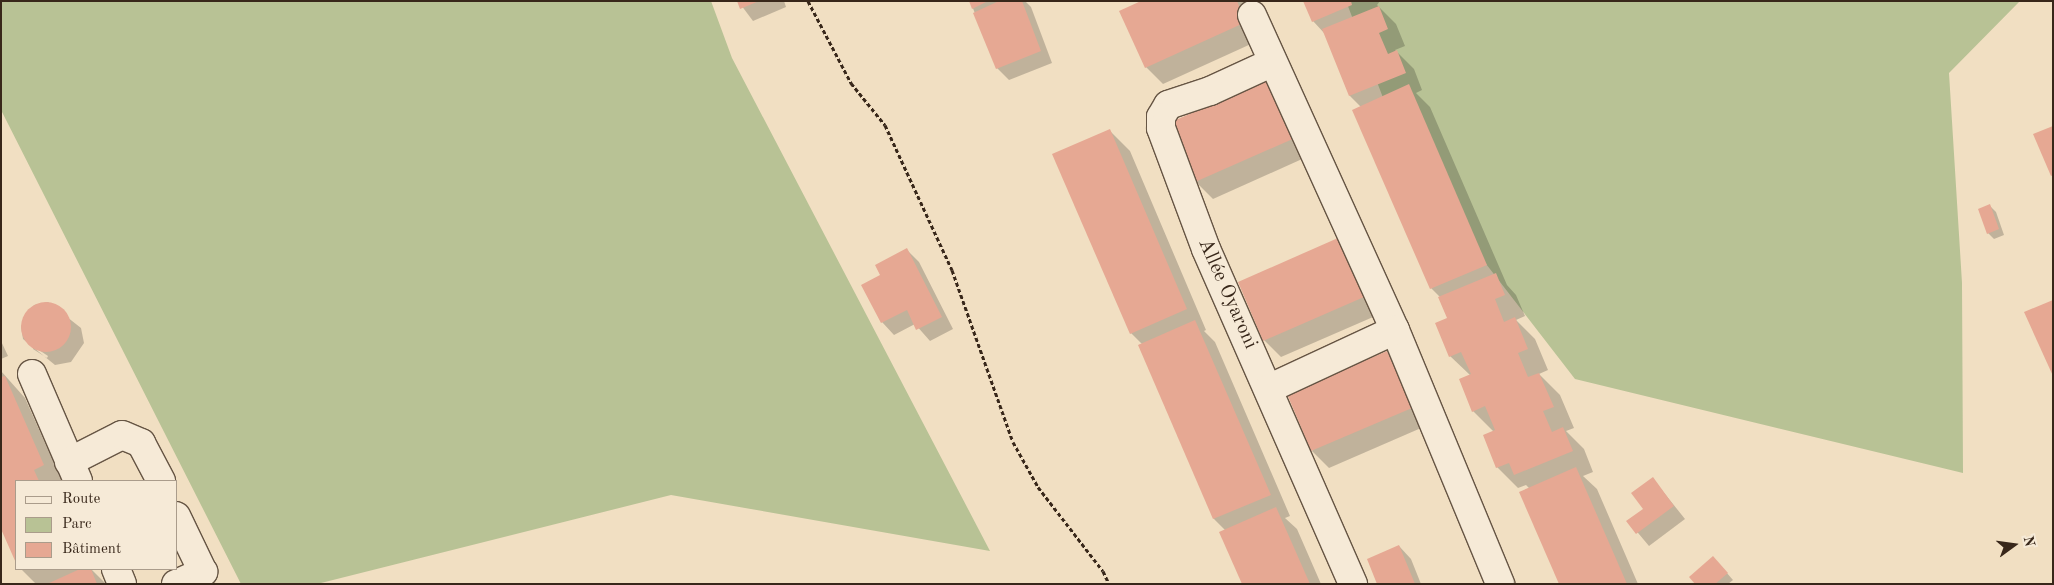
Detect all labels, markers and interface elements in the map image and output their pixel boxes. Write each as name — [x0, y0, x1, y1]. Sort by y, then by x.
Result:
street label: Allée Oyaroni — [1192, 235, 1262, 353]
legend — [15, 480, 178, 570]
text: Route — [62, 492, 100, 507]
text: Parc — [62, 517, 92, 532]
north arrow — [1989, 520, 2039, 570]
text: N — [2020, 534, 2037, 548]
text: Bâtiment — [62, 542, 121, 557]

